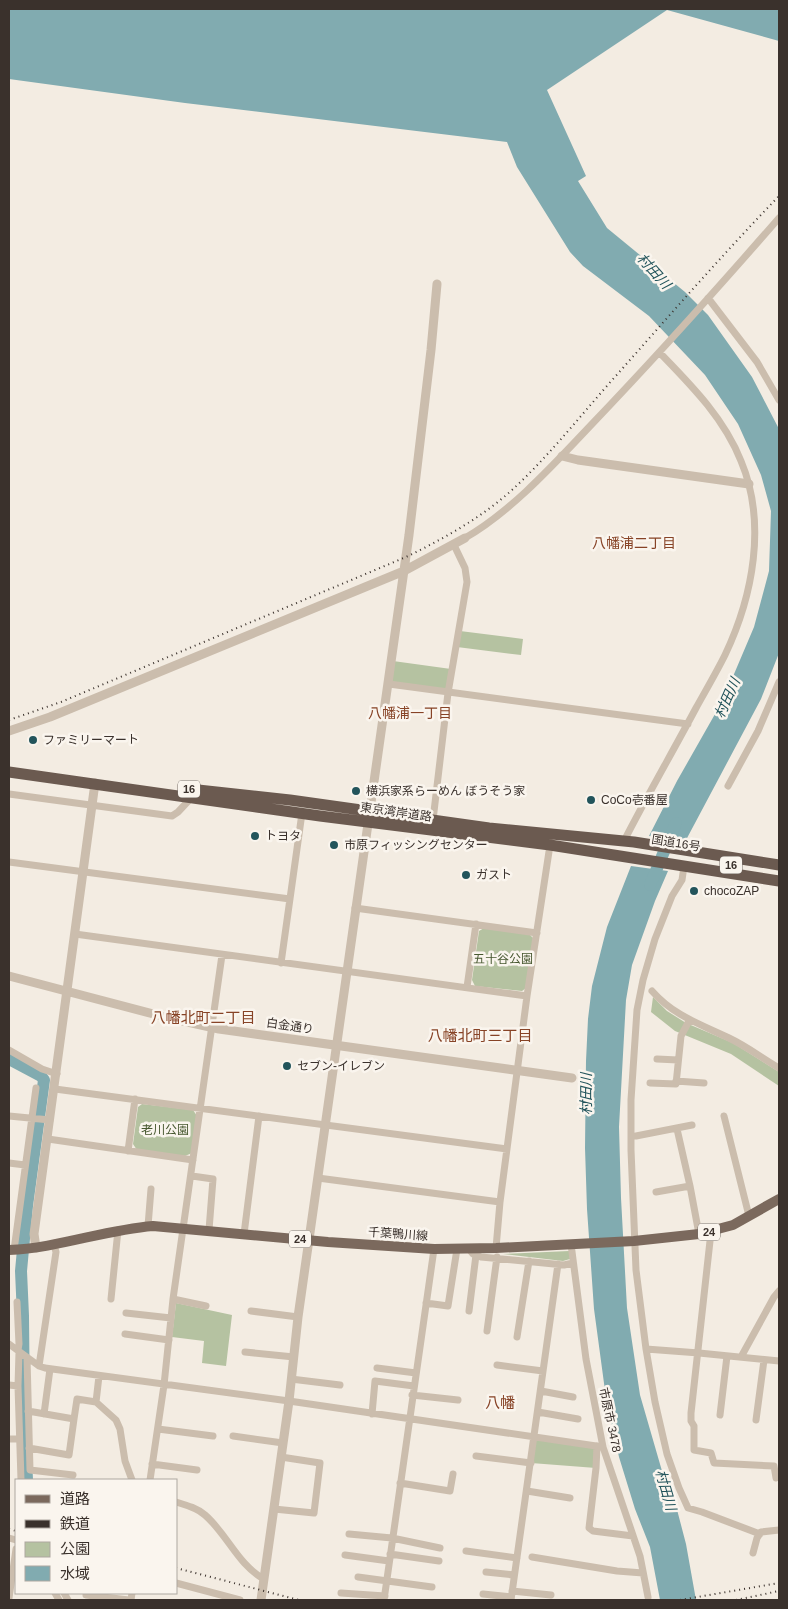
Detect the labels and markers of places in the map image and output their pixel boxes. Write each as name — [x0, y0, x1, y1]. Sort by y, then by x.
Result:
place label: ファミリーマート — [43, 733, 139, 747]
marker: ファミリーマート — [27, 734, 39, 746]
place label: 横浜家系らーめん ぼうそう家 — [366, 784, 525, 798]
marker: 横浜家系らーめん ぼうそう家 — [350, 785, 362, 797]
place label: CoCo壱番屋 — [601, 793, 668, 807]
marker: CoCo壱番屋 — [585, 794, 597, 806]
place label: トヨタ — [265, 829, 301, 843]
marker: トヨタ — [249, 830, 261, 842]
place label: 市原フィッシングセンター — [344, 838, 488, 852]
marker: 市原フィッシングセンター — [328, 839, 340, 851]
place label: ガスト — [476, 868, 512, 882]
marker: ガスト — [460, 869, 472, 881]
place label: chocoZAP — [704, 884, 759, 898]
marker: chocoZAP — [688, 885, 700, 897]
place label: セブン-イレブン — [297, 1059, 385, 1073]
marker: セブン-イレブン — [281, 1060, 293, 1072]

